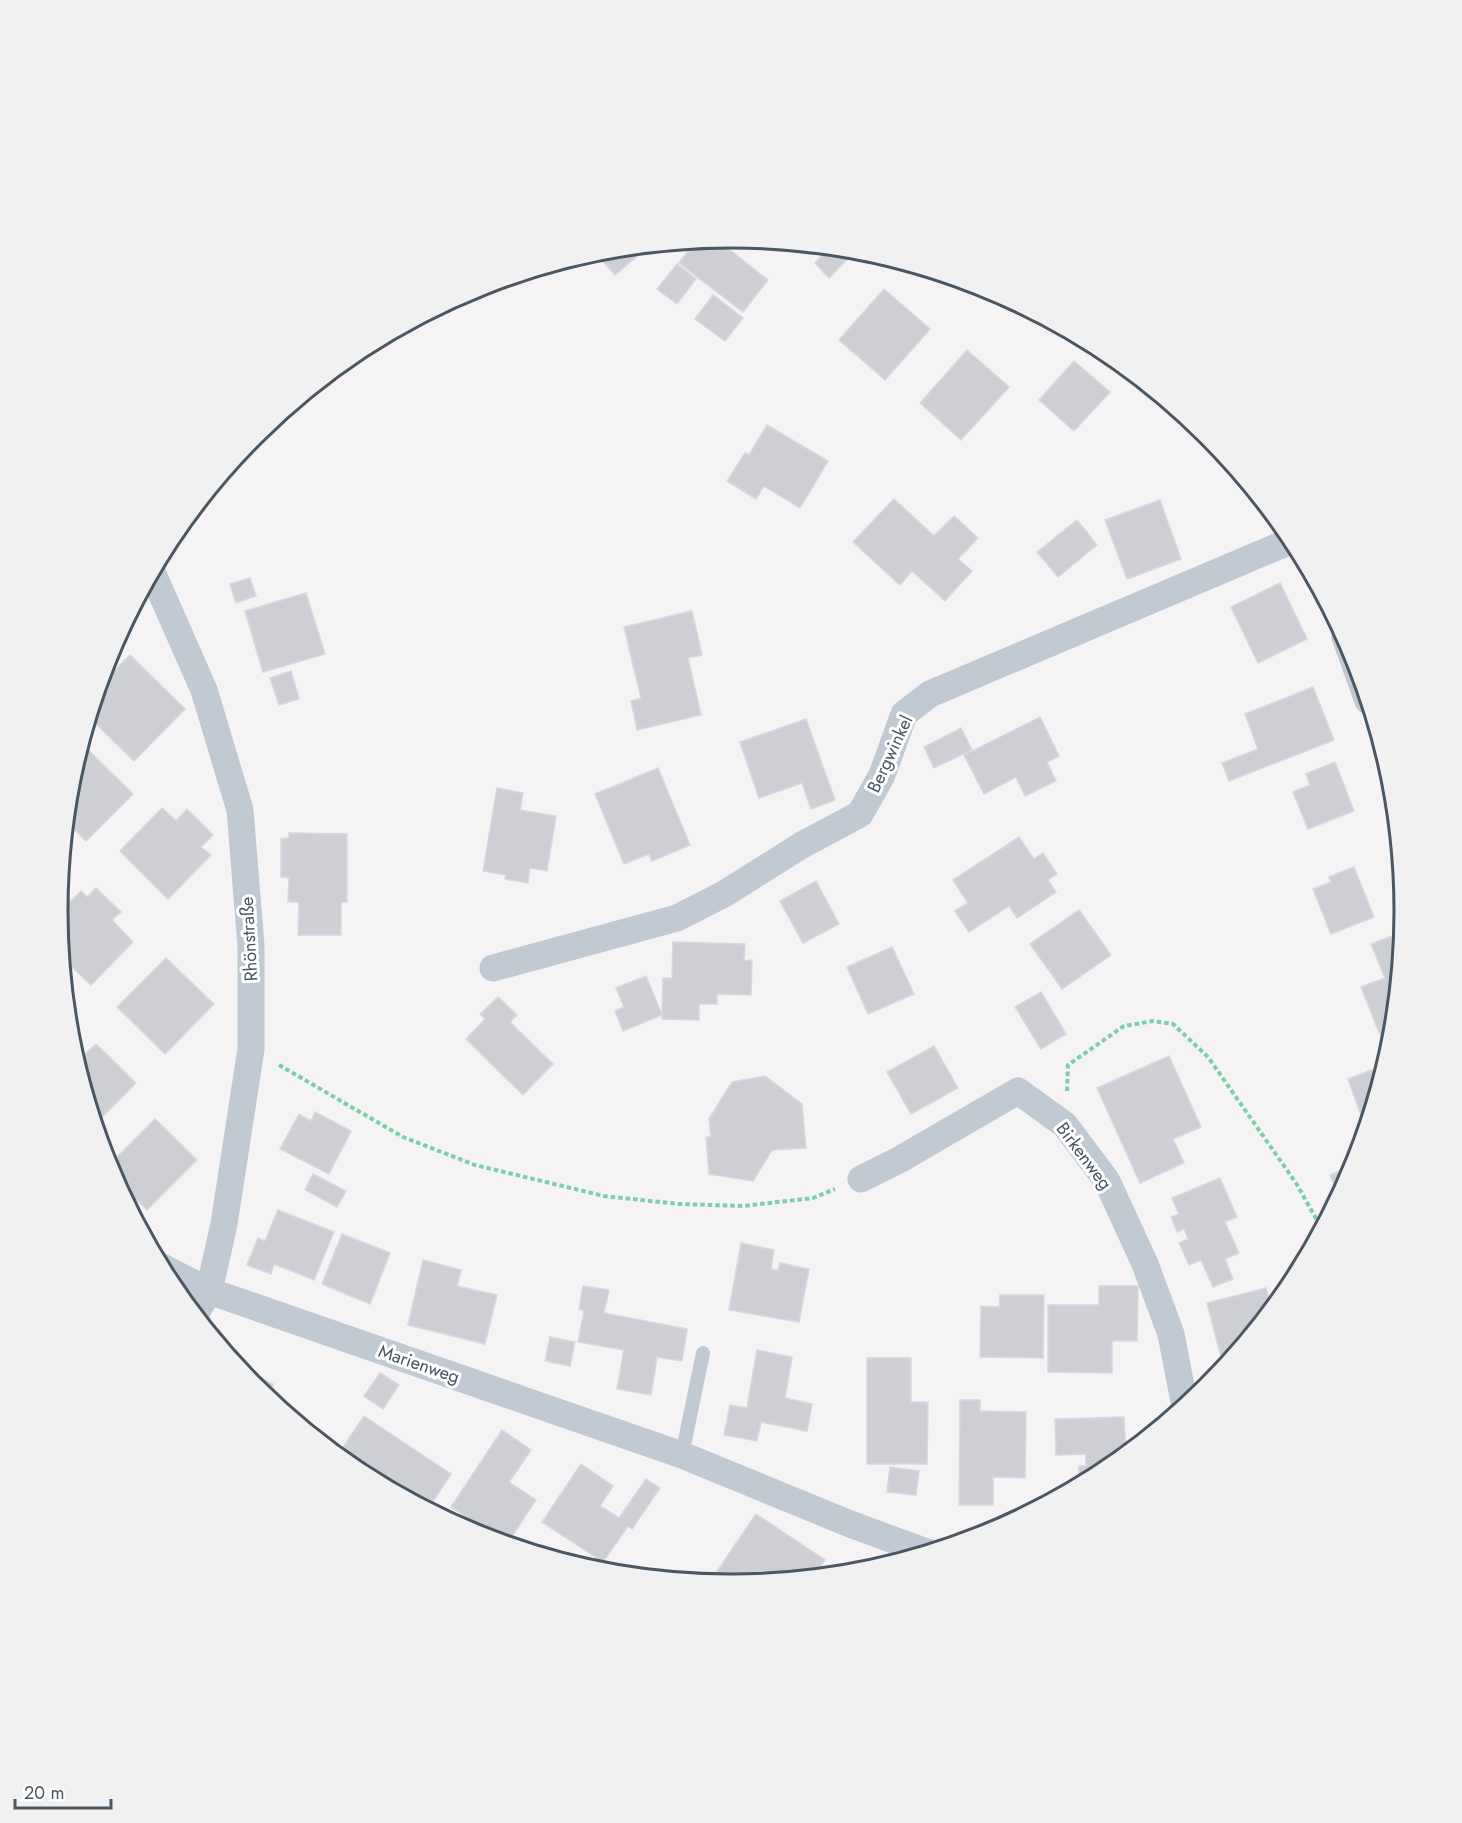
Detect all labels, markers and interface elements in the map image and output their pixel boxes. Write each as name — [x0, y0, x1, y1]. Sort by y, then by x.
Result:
street label: Bergwinkel — [861, 711, 919, 797]
street label: Rhönstraße — [234, 896, 264, 982]
street label: Birkenweg — [1050, 1117, 1118, 1195]
street label: Marienweg — [375, 1338, 463, 1390]
scale bar — [15, 1772, 111, 1810]
text: 20 m — [24, 1780, 64, 1806]

